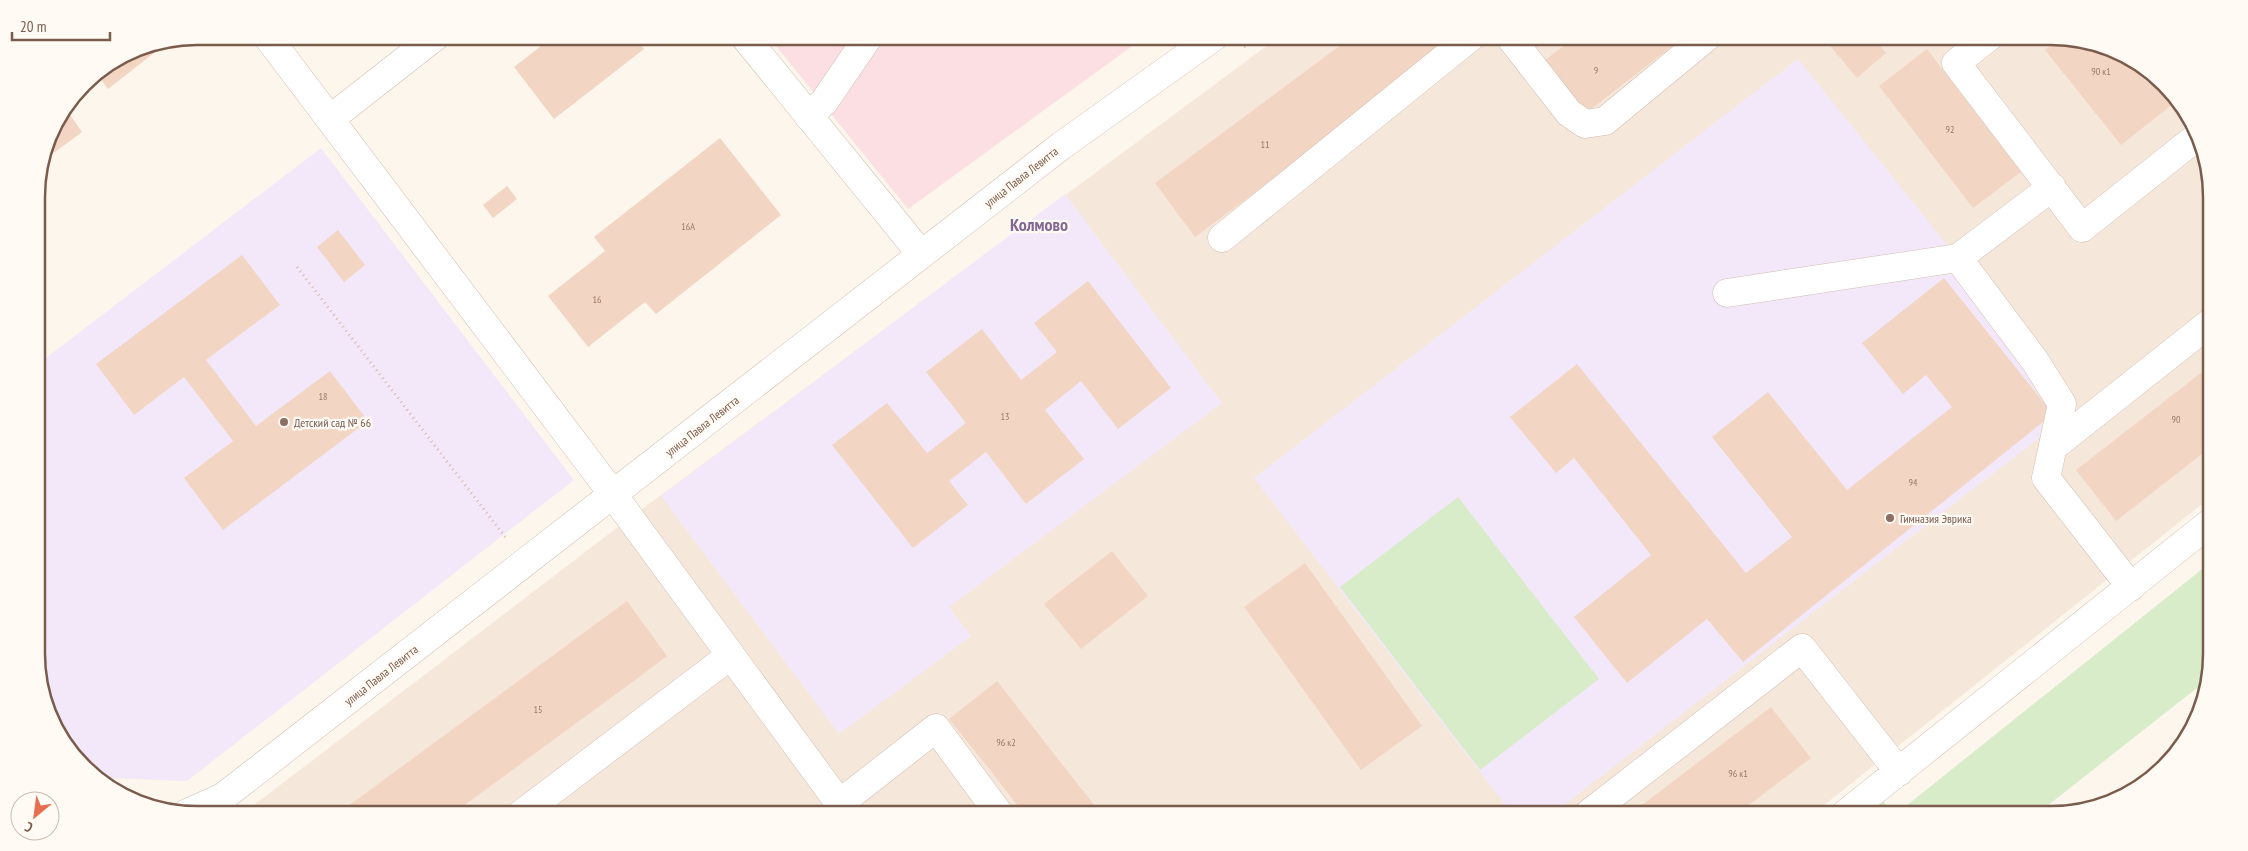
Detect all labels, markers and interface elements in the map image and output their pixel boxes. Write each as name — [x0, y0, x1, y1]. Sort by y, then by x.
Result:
scale bar — [12, 10, 110, 42]
text: 20 m — [20, 17, 46, 36]
house number: 9 — [1594, 64, 1598, 77]
house number: 90 к1 — [2091, 65, 2111, 78]
house number: 92 — [1946, 123, 1955, 136]
house number: 11 — [1261, 138, 1270, 151]
street label: улица Павла Левитта — [981, 143, 1061, 210]
district label: Колмово — [1010, 213, 1068, 236]
house number: 16А — [681, 220, 695, 233]
house number: 16 — [593, 293, 602, 306]
house number: 18 — [319, 390, 328, 403]
street label: улица Павла Левитта — [662, 392, 742, 459]
house number: 13 — [1001, 410, 1010, 423]
house number: 90 — [2172, 413, 2181, 426]
place label: Детский сад № 66 — [294, 415, 371, 430]
marker: Детский сад № 66 — [278, 416, 290, 428]
house number: 94 — [1909, 476, 1918, 489]
place label: Гимназия Эврика — [1900, 511, 1972, 526]
marker: Гимназия Эврика — [1884, 512, 1896, 524]
street label: улица Павла Левитта — [341, 641, 421, 708]
house number: 15 — [534, 703, 543, 716]
house number: 96 к2 — [996, 736, 1016, 749]
house number: 96 к1 — [1728, 767, 1748, 780]
north arrow — [10, 791, 60, 841]
text: С — [21, 818, 36, 837]

